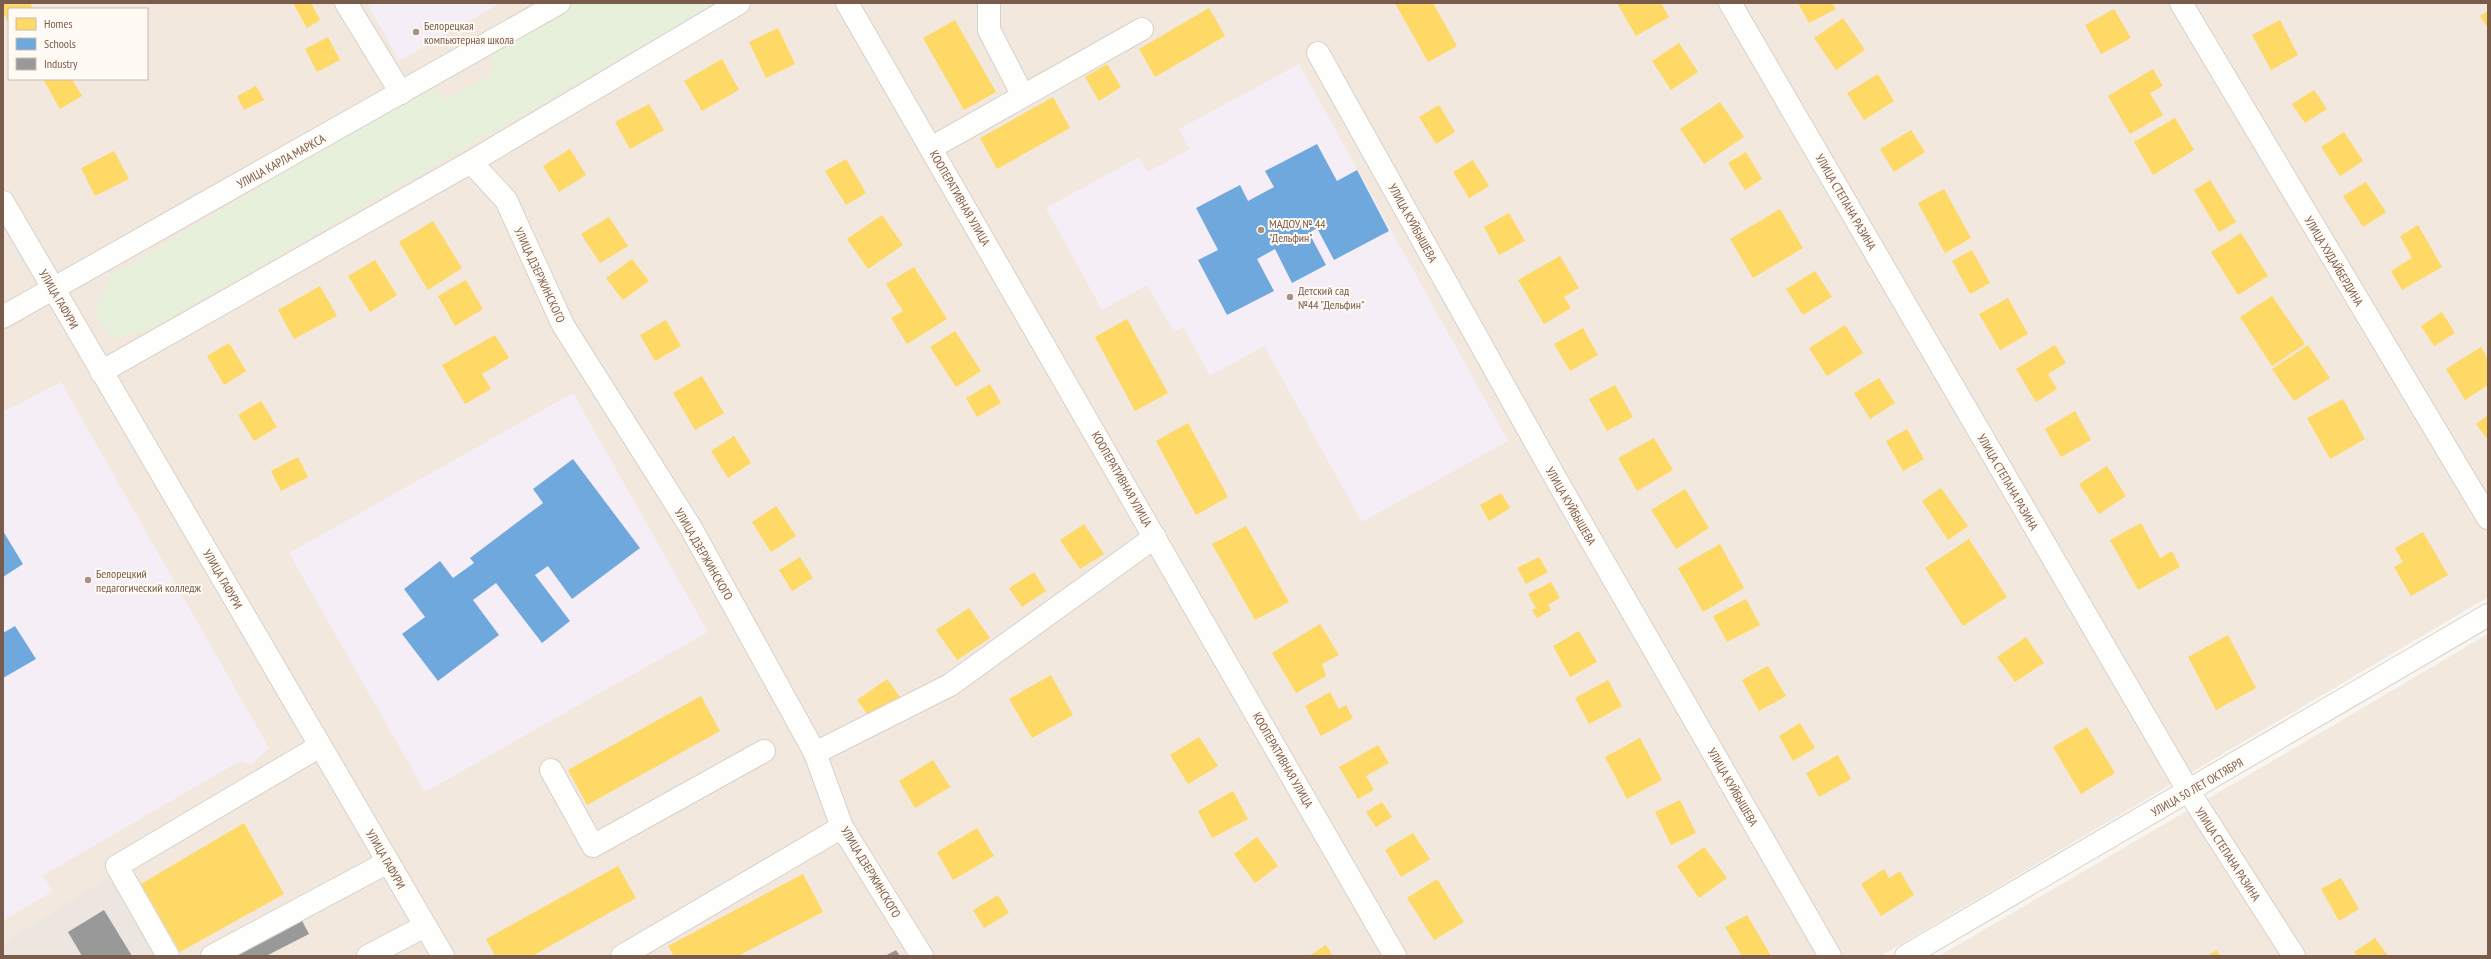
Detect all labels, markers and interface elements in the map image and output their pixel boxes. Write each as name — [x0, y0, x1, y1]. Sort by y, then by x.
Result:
legend — [8, 8, 148, 80]
text: Homes — [44, 16, 72, 31]
place label: Белорецкая компьютерная школа — [424, 18, 514, 47]
marker: Белорецкая компьютерная школа — [411, 27, 421, 37]
text: Schools — [44, 36, 76, 51]
text: Industry — [44, 56, 78, 71]
street label: УЛИЦА КАРЛА МАРКСА — [234, 130, 328, 191]
street label: КООПЕРАТИВНАЯ УЛИЦА — [927, 148, 994, 249]
street label: УЛИЦА СТЕПАНА РАЗИНА — [1812, 151, 1880, 253]
street label: УЛИЦА КУЙБЫШЕВА — [1385, 181, 1441, 265]
street label: УЛИЦА ХУДАЙБЕРДИНА — [2301, 213, 2367, 309]
place label: МАДОУ № 44 "Дельфин" — [1269, 216, 1326, 245]
street label: УЛИЦА ДЗЕРЖИНСКОГО — [511, 225, 569, 325]
marker: МАДОУ № 44 "Дельфин" — [1256, 225, 1266, 235]
street label: УЛИЦА ГАФУРИ — [36, 267, 82, 331]
place label: Детский сад №44 "Дельфин" — [1298, 283, 1364, 312]
marker: Детский сад №44 "Дельфин" — [1285, 292, 1295, 302]
street label: КООПЕРАТИВНАЯ УЛИЦА — [1089, 429, 1156, 530]
street label: УЛИЦА СТЕПАНА РАЗИНА — [1974, 431, 2042, 533]
street label: УЛИЦА КУЙБЫШЕВА — [1543, 464, 1600, 548]
street label: УЛИЦА ДЗЕРЖИНСКОГО — [672, 505, 737, 603]
street label: УЛИЦА ГАФУРИ — [200, 547, 246, 611]
place label: Белорецкий педагогический колледж — [96, 566, 202, 595]
marker: Белорецкий педагогический колледж — [83, 575, 93, 585]
street label: КООПЕРАТИВНАЯ УЛИЦА — [1250, 710, 1317, 811]
street label: УЛИЦА КУЙБЫШЕВА — [1705, 745, 1762, 829]
street label: УЛИЦА 50 ЛЕТ ОКТЯБРЯ — [2148, 755, 2246, 819]
street label: УЛИЦА СТЕПАНА РАЗИНА — [2192, 804, 2264, 904]
street label: УЛИЦА ДЗЕРЖИНСКОГО — [838, 824, 904, 921]
street label: УЛИЦА ГАФУРИ — [363, 827, 409, 891]

